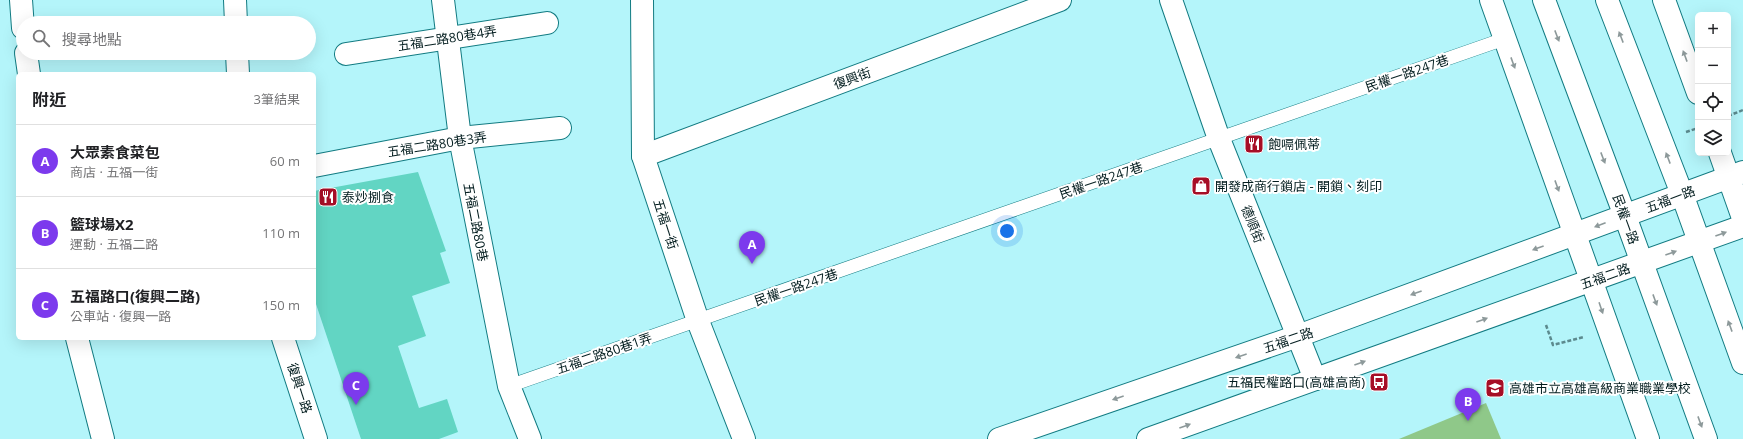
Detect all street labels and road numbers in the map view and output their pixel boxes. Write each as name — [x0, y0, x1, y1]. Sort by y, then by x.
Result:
street label: 五福二路80巷4弄 — [396, 21, 498, 55]
street label: 民權一路247巷 — [1363, 50, 1451, 96]
street label: 復興街 — [831, 63, 873, 93]
street label: 五福二路80巷3弄 — [386, 127, 488, 161]
street label: 民權一路247巷 — [1057, 157, 1145, 203]
street label: 五福二路80巷 — [460, 181, 492, 263]
street label: 五福一路 — [1642, 181, 1698, 217]
street label: 民權一路 — [1609, 191, 1643, 247]
street label: 五福一街 — [649, 196, 683, 252]
street label: 德順街 — [1237, 203, 1269, 245]
street label: 五福二路 — [1577, 259, 1633, 293]
street label: 民權一路247巷 — [752, 264, 840, 310]
street label: 五福二路 — [1260, 323, 1316, 357]
street label: 五福二路80巷1弄 — [554, 328, 654, 378]
street label: 復興一路 — [283, 360, 317, 416]

